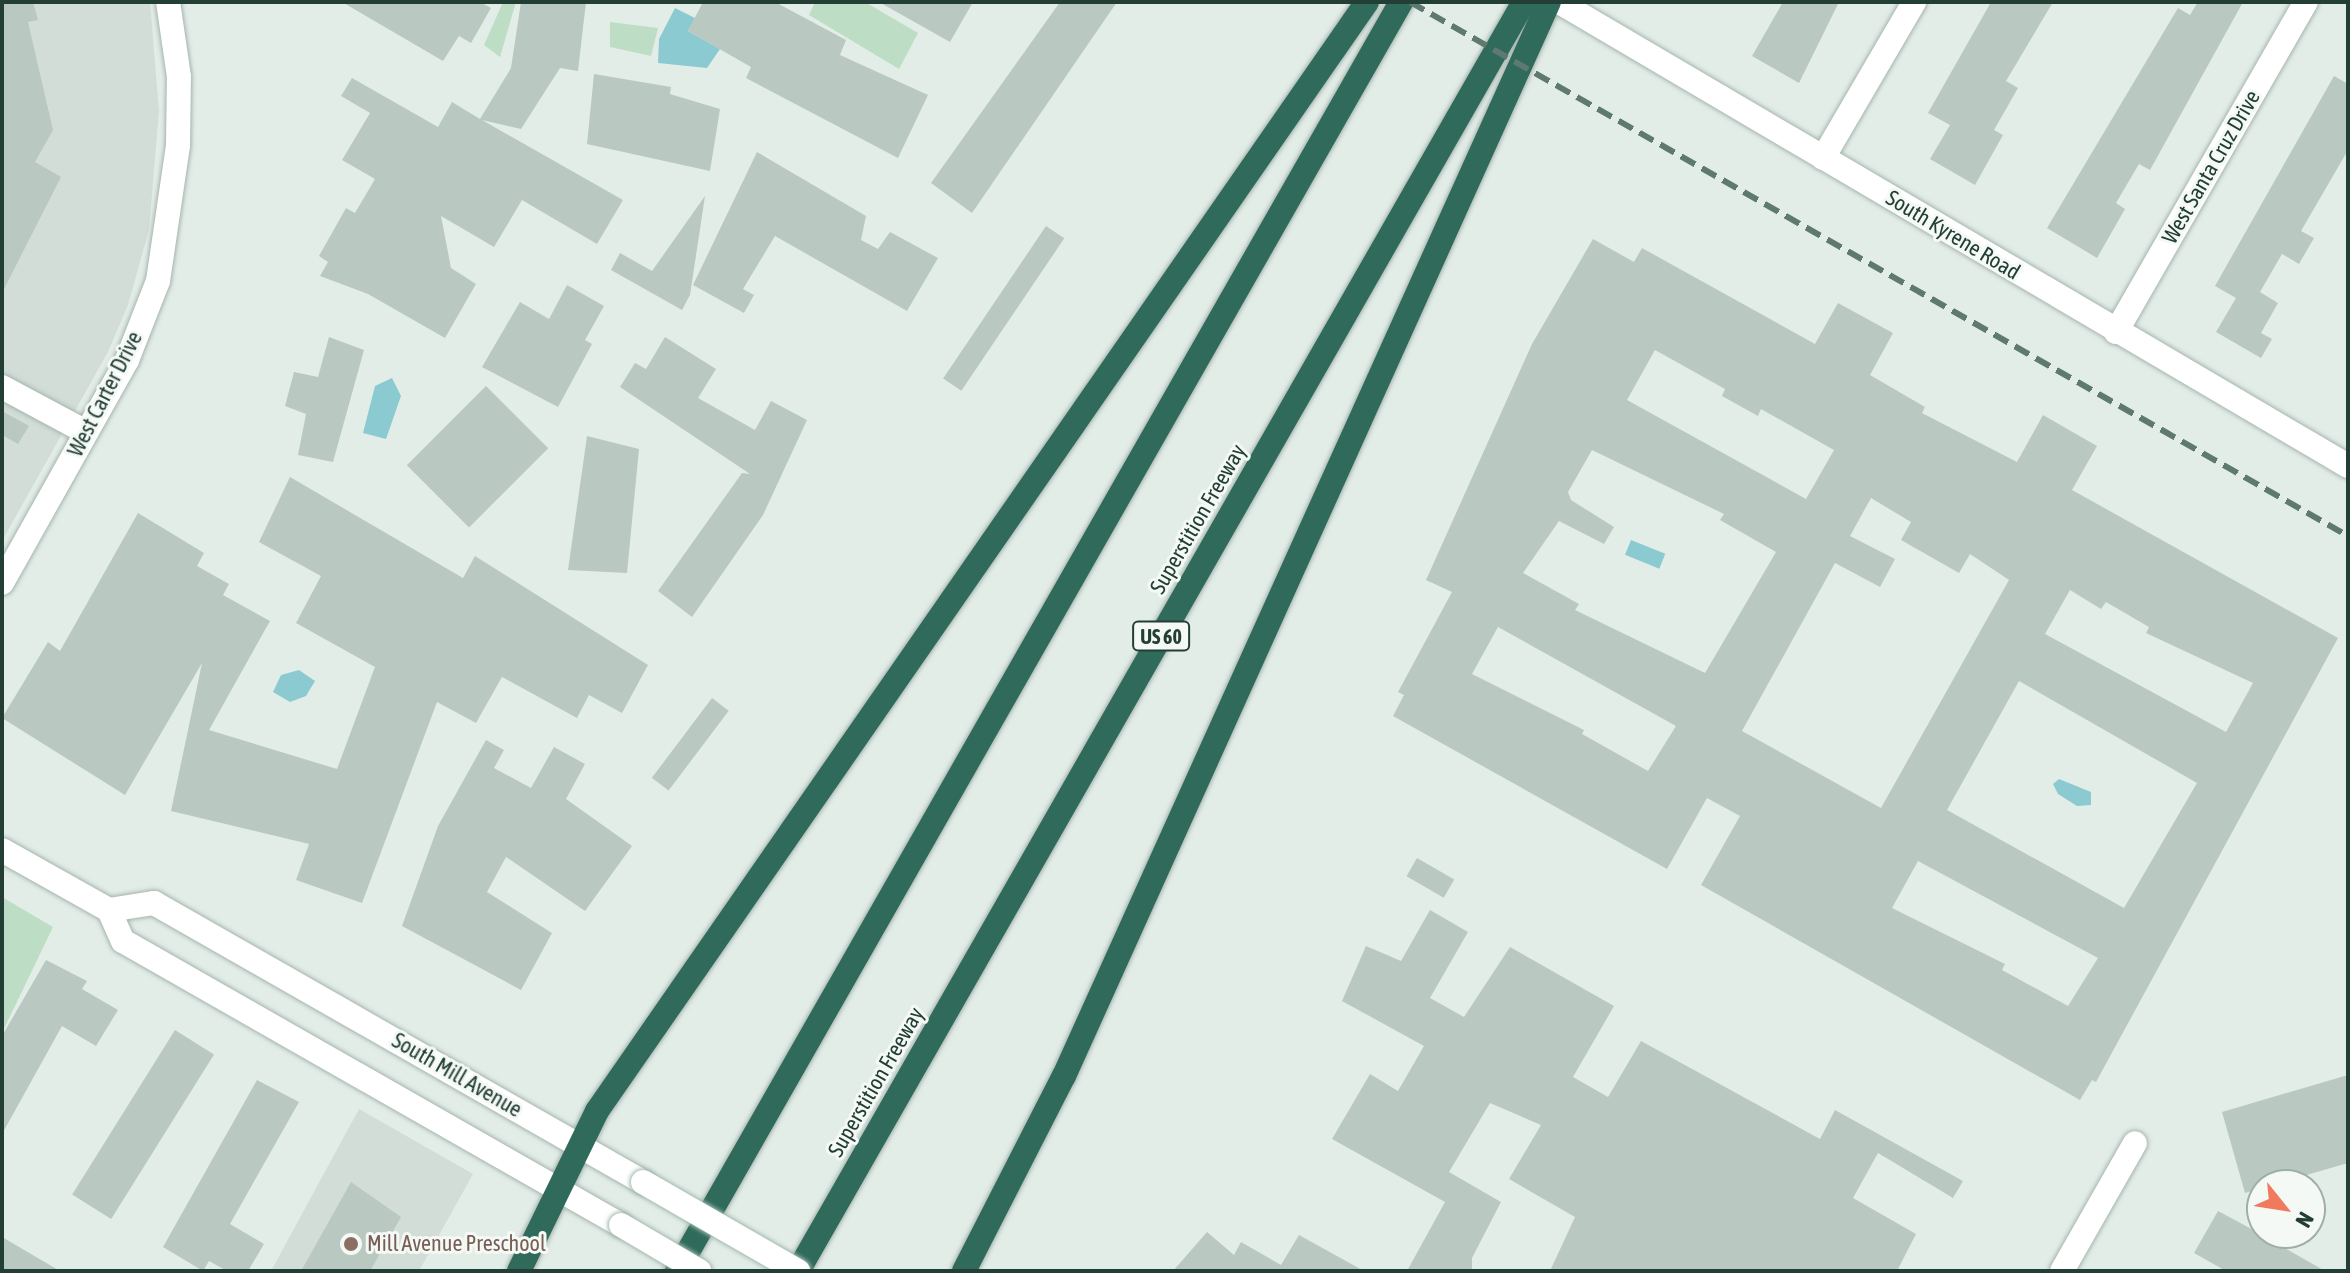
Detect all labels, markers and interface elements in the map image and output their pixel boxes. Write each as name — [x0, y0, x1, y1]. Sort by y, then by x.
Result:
street label: West Santa Cruz Drive — [2156, 86, 2266, 248]
street label: South Kyrene Road — [1881, 185, 2025, 285]
street label: West Carter Drive — [62, 327, 148, 461]
street label: Superstition Freeway — [1145, 440, 1251, 598]
road number: US 60 — [1131, 620, 1191, 652]
street label: Superstition Freeway — [823, 1003, 929, 1161]
street label: South Mill Avenue — [387, 1027, 527, 1123]
north arrow — [2246, 1169, 2326, 1249]
text: N — [2291, 1208, 2320, 1232]
place label: Mill Avenue Preschool — [367, 1231, 546, 1257]
marker: Mill Avenue Preschool — [342, 1235, 360, 1253]

